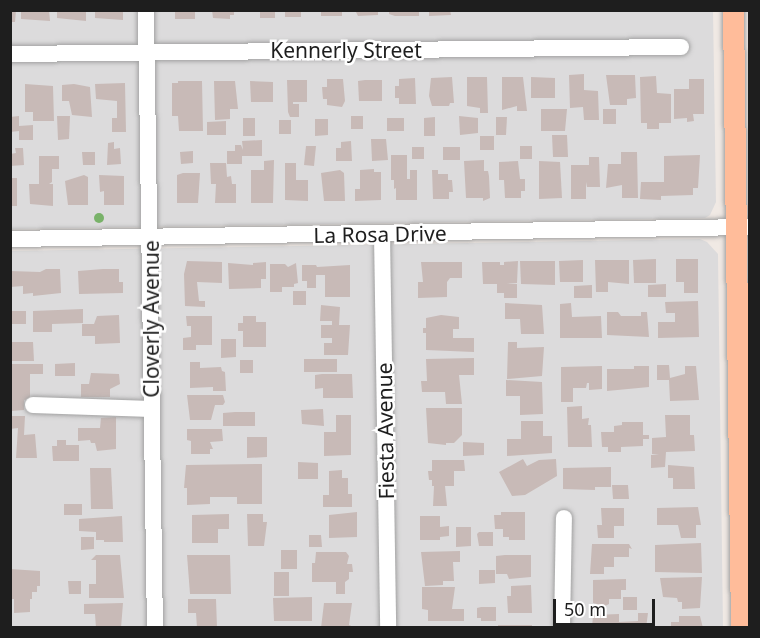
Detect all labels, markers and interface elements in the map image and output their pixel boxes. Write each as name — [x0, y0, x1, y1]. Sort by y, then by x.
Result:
street label: Kennerly Street — [270, 37, 422, 63]
street label: La Rosa Drive — [313, 220, 447, 248]
street label: Cloverly Avenue — [138, 240, 164, 398]
street label: Fiesta Avenue — [371, 362, 399, 500]
scale bar — [556, 587, 658, 625]
text: 50 m — [564, 597, 606, 621]

